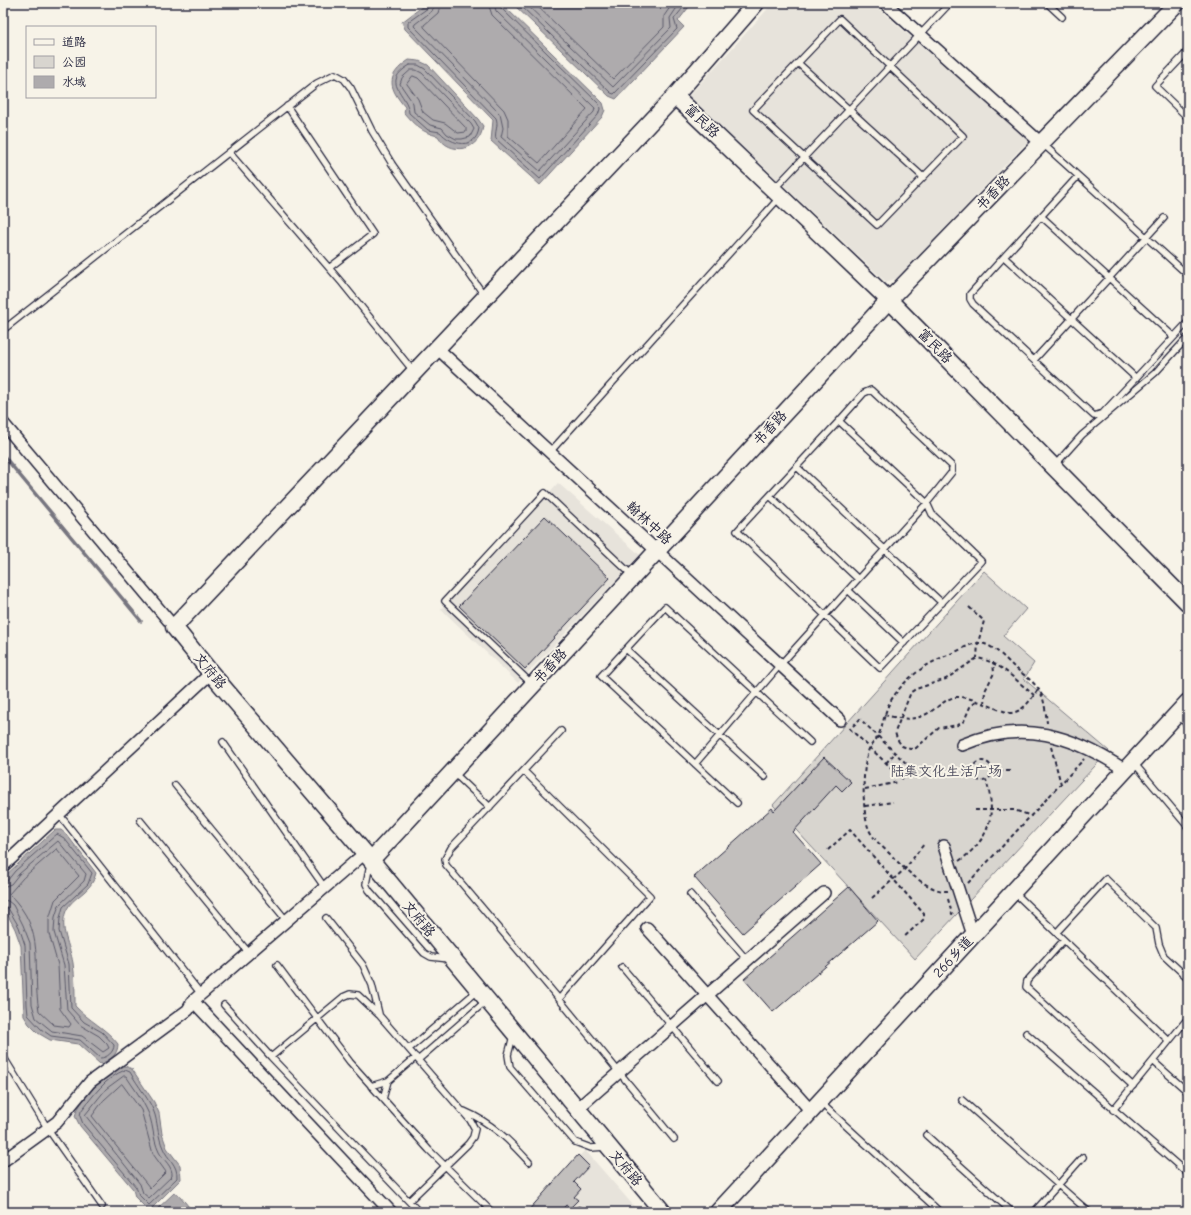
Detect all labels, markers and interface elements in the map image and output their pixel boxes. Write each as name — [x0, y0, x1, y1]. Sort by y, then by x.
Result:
legend — [26, 26, 156, 98]
text: 道路 — [62, 35, 86, 49]
text: 公园 — [62, 55, 86, 69]
text: 水域 — [62, 75, 86, 89]
street label: 富民路 — [681, 100, 723, 142]
street label: 书香路 — [972, 172, 1014, 214]
street label: 富民路 — [914, 325, 956, 367]
street label: 书香路 — [749, 407, 791, 449]
street label: 翰林中路 — [623, 498, 675, 548]
street label: 书香路 — [529, 645, 571, 687]
street label: 文府路 — [190, 649, 230, 693]
park label: 陆集文化生活广场 — [890, 763, 1002, 780]
street label: 文府路 — [399, 897, 439, 941]
street label: 266乡道 — [930, 933, 976, 981]
street label: 文府路 — [606, 1146, 646, 1190]

